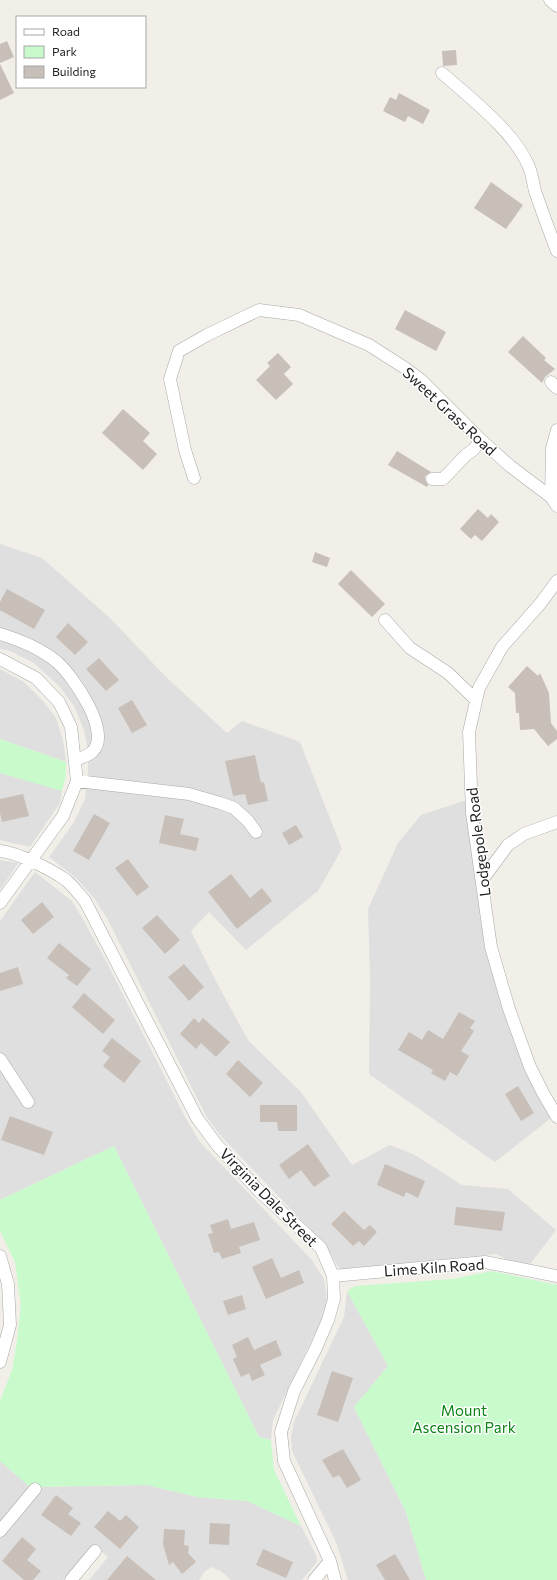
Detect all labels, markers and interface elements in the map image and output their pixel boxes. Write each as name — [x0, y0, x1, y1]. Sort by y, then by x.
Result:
legend — [16, 16, 146, 88]
text: Road — [52, 24, 80, 38]
text: Park — [52, 44, 78, 58]
text: Building — [52, 64, 96, 78]
street label: Sweet Grass Road — [400, 363, 500, 459]
street label: Lodgepole Road — [462, 787, 494, 897]
street label: Virginia Dale Street — [216, 1144, 322, 1250]
street label: Lime Kiln Road — [383, 1255, 485, 1279]
park label: Mount Ascension Park — [412, 1401, 516, 1436]

